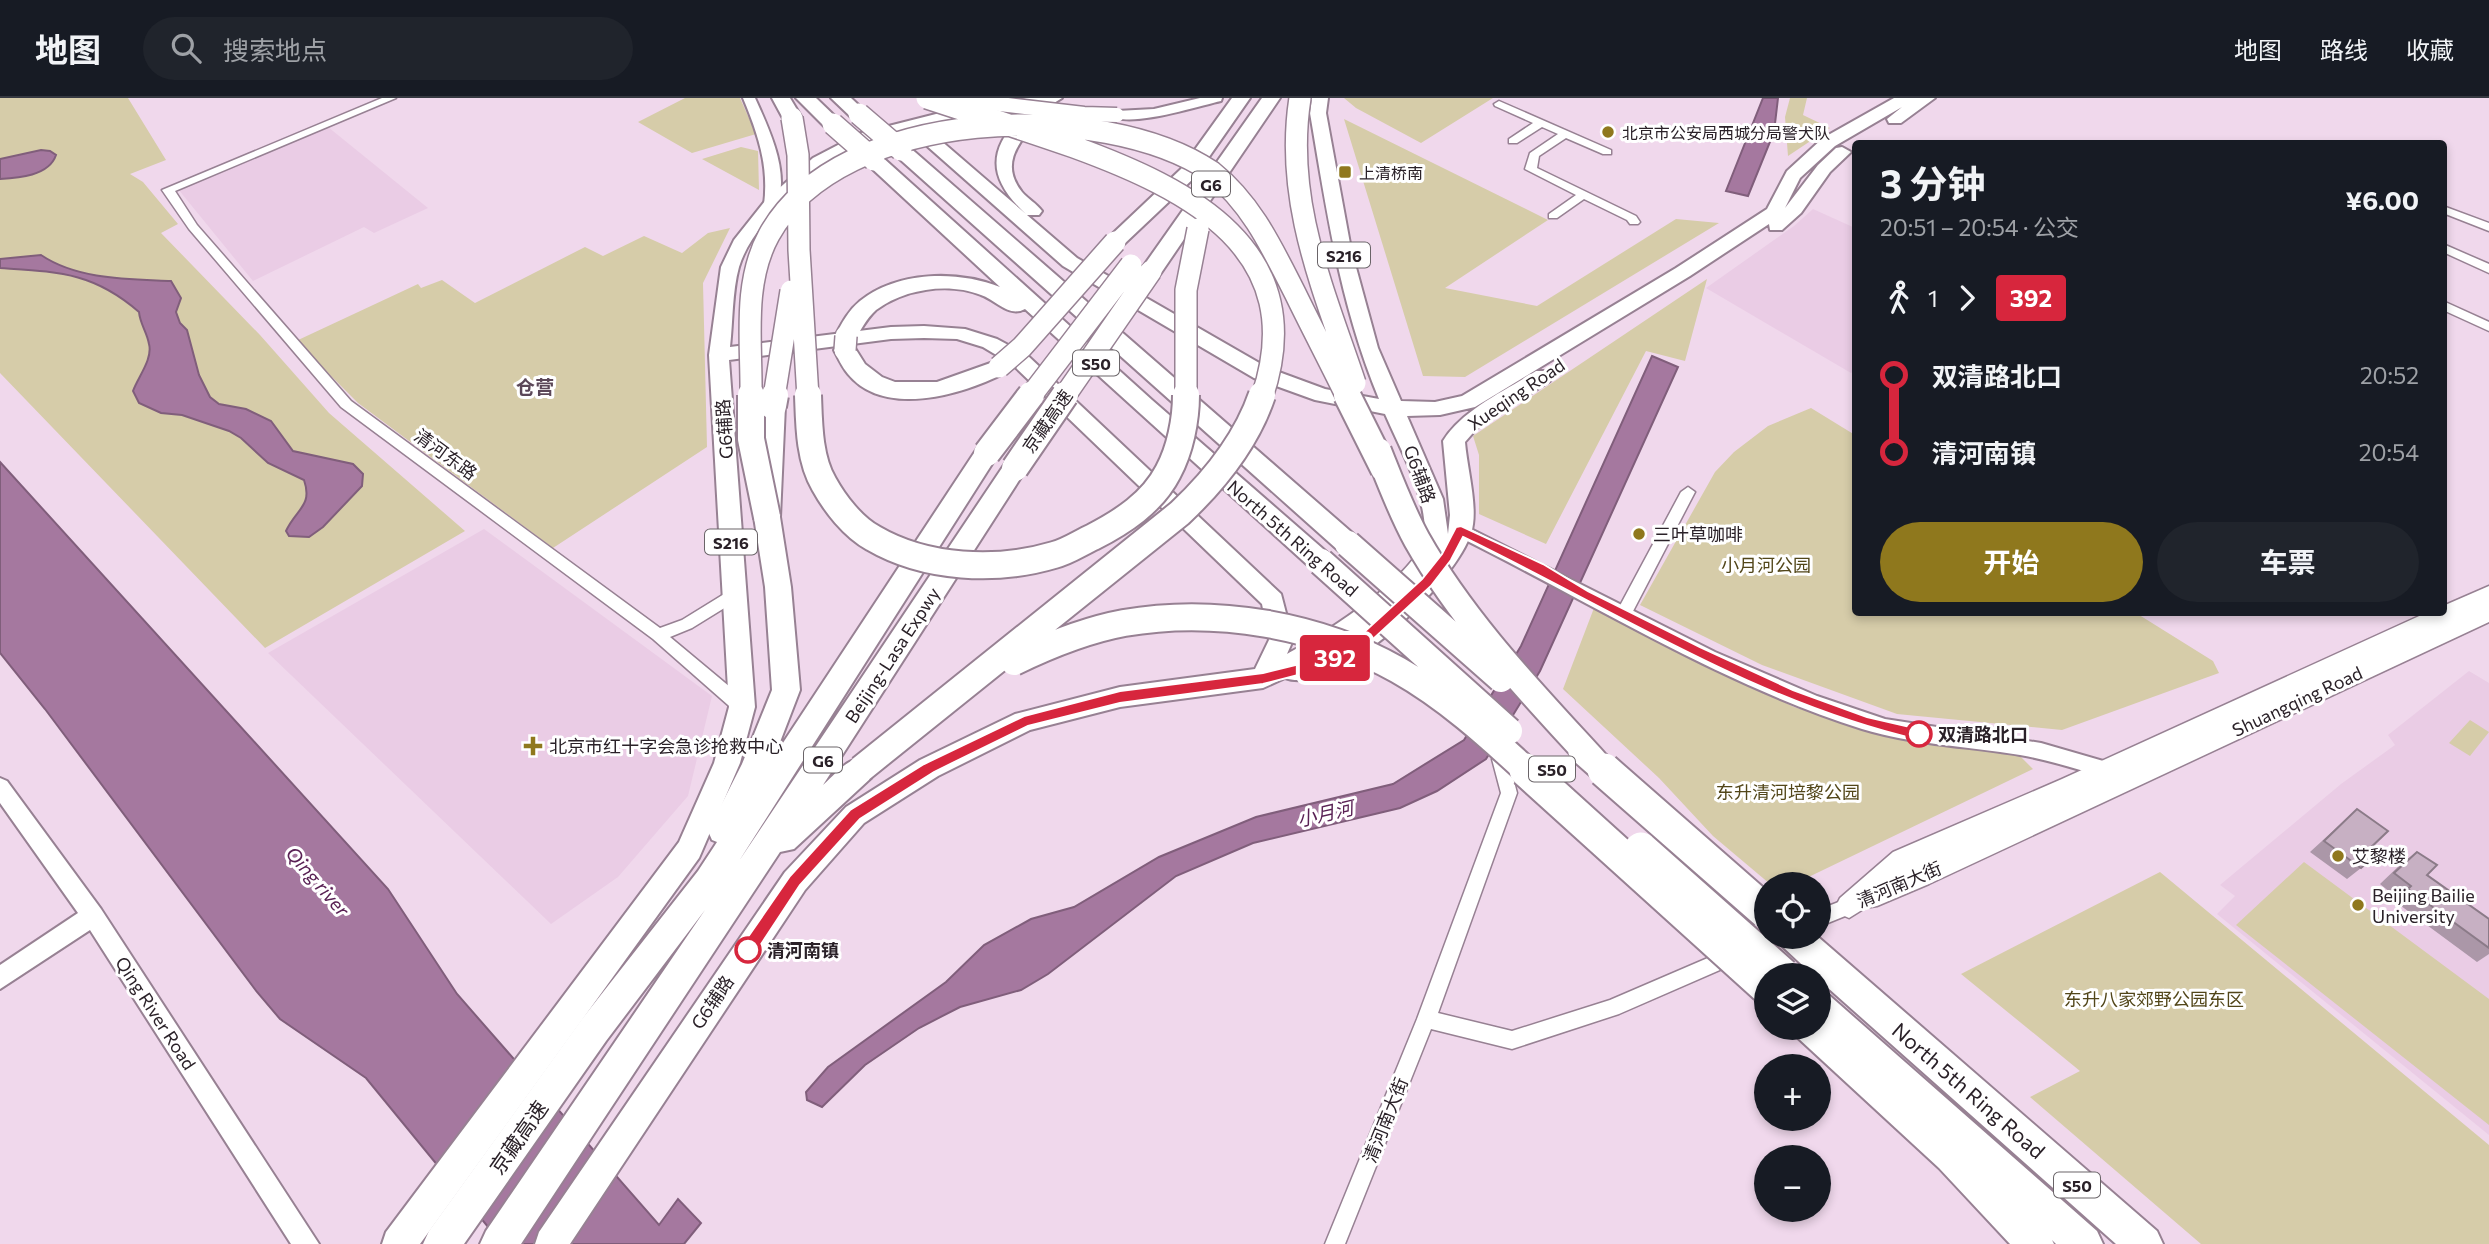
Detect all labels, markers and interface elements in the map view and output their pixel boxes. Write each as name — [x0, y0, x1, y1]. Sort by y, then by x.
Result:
search box — [143, 17, 633, 80]
text: 地图 — [35, 28, 101, 69]
icon: search — [167, 29, 205, 67]
text: 搜索地点 — [223, 34, 327, 65]
text: 地图 — [2234, 35, 2282, 64]
text: 路线 — [2320, 35, 2368, 64]
text: 收藏 — [2406, 35, 2454, 64]
place label: 北京市公安局西城分局警犬队 — [1622, 123, 1830, 142]
marker: 北京市公安局西城分局警犬队 — [1600, 124, 1616, 140]
text: 3 分钟 — [1880, 159, 1985, 206]
place label: 上清桥南 — [1359, 163, 1423, 182]
marker: 上清桥南 — [1337, 164, 1353, 180]
road number: G6 — [1192, 172, 1230, 197]
text: ¥6.00 — [2346, 184, 2419, 215]
text: 20:51 – 20:54 · 公交 — [1880, 213, 2079, 241]
road number: S216 — [1318, 242, 1370, 267]
icon: walk — [1880, 279, 1918, 317]
icon: forward — [1948, 279, 1986, 317]
text: 392 — [2010, 283, 2052, 312]
text: 1 — [1928, 284, 1938, 312]
road number: S50 — [1073, 350, 1119, 376]
street label: Xueqing Road — [1463, 354, 1569, 434]
text: 双清路北口 — [1932, 360, 2062, 391]
text: 20:52 — [2360, 361, 2419, 389]
district label: 仓营 — [516, 375, 554, 398]
street label: 京藏高速 — [1017, 385, 1077, 457]
street label: G6辅路 — [711, 398, 737, 460]
street label: 清河东路 — [410, 424, 482, 484]
text: 清河南镇 — [1932, 437, 2036, 468]
text: 20:54 — [2359, 438, 2419, 466]
street label: G6辅路 — [1399, 442, 1441, 506]
street label: North 5th Ring Road — [1223, 475, 1363, 601]
button: 开始 — [1880, 522, 2143, 602]
button: 车票 — [2157, 522, 2419, 602]
place label: 三叶草咖啡 — [1653, 523, 1743, 545]
marker: 三叶草咖啡 — [1631, 526, 1647, 542]
road number: S216 — [705, 530, 757, 555]
park label: 小月河公园 — [1721, 554, 1811, 576]
street label: Beijing-Lasa Expwy — [840, 583, 944, 727]
line badge: 392 — [1295, 635, 1375, 681]
text: 392 — [1314, 643, 1356, 672]
street label: Shuangqing Road — [2228, 661, 2366, 741]
marker: 双清路北口 — [1906, 721, 1932, 747]
place label: 双清路北口 — [1938, 723, 2028, 745]
place label: 北京市红十字会急诊抢救中心 — [549, 735, 783, 757]
marker: 北京市红十字会急诊抢救中心 — [523, 736, 543, 756]
road number: G6 — [804, 748, 842, 772]
road number: S50 — [1529, 756, 1575, 782]
park label: 东升清河培黎公园 — [1716, 781, 1860, 803]
water label: 小月河 — [1295, 794, 1359, 831]
water label: Qing river — [281, 841, 355, 922]
place label: 艾黎楼 — [2352, 845, 2406, 867]
marker: 艾黎楼 — [2330, 848, 2346, 864]
street label: 清河南大街 — [1853, 856, 1945, 912]
map controls — [1754, 872, 1831, 1222]
button: locate — [1754, 872, 1831, 949]
place label: Beijing Bailie University — [2372, 884, 2475, 927]
marker: Beijing Bailie University — [2350, 897, 2366, 913]
marker: 清河南镇 — [735, 937, 761, 963]
place label: 清河南镇 — [767, 939, 839, 961]
street label: Qing River Road — [111, 952, 201, 1074]
button: layers — [1754, 963, 1831, 1040]
street label: G6辅路 — [686, 971, 738, 1033]
park label: 东升八家郊野公园东区 — [2064, 988, 2244, 1010]
street label: North 5th Ring Road — [1888, 1017, 2050, 1163]
button: + — [1754, 1054, 1831, 1131]
street label: 清河南大街 — [1358, 1074, 1412, 1166]
street label: 京藏高速 — [484, 1095, 552, 1179]
button: − — [1754, 1145, 1831, 1222]
road number: S50 — [2054, 1172, 2100, 1198]

